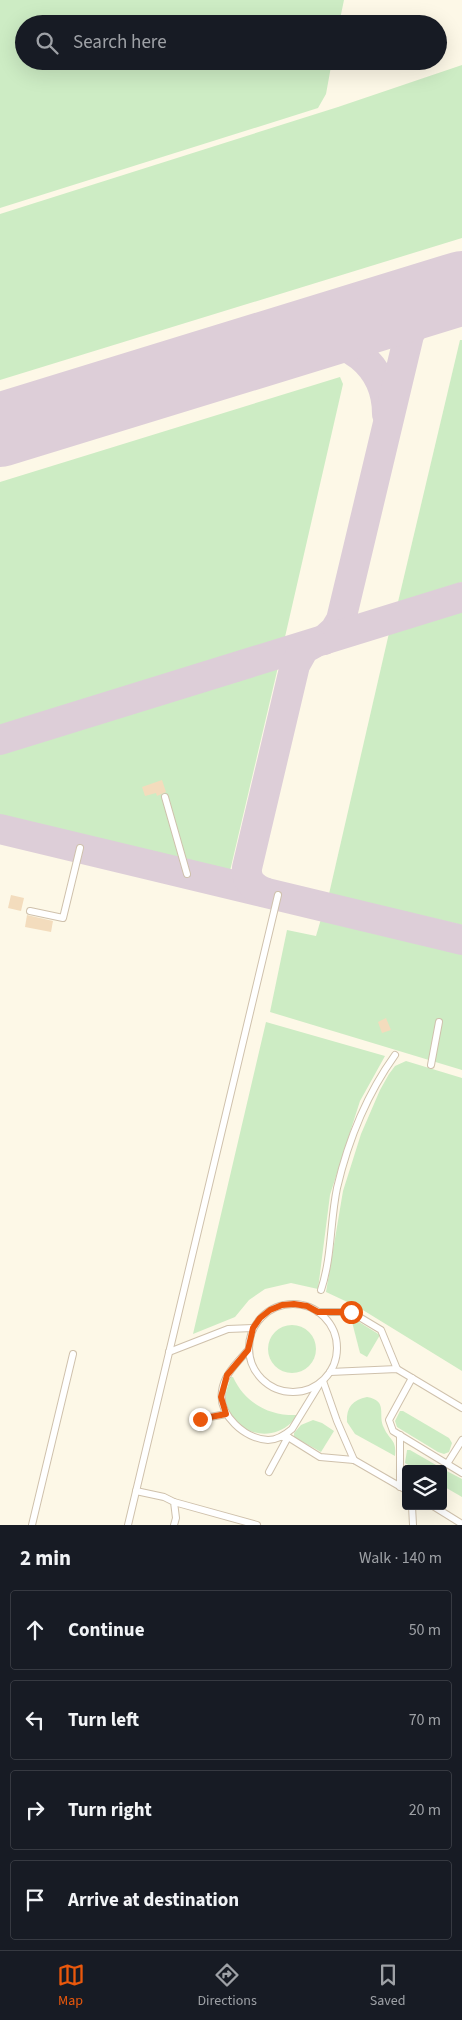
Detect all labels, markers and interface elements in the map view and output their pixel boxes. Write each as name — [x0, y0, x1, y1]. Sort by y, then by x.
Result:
search box — [15, 15, 447, 70]
icon: search — [33, 29, 61, 57]
text: Search here — [73, 29, 167, 56]
route start — [340, 1301, 363, 1324]
route end — [189, 1408, 212, 1431]
map controls — [402, 1465, 447, 1510]
button: layers — [402, 1465, 447, 1510]
text: 2 min — [20, 1543, 71, 1573]
text: Walk · 140 m — [359, 1547, 442, 1569]
icon: ahead — [21, 1616, 49, 1644]
text: Continue — [68, 1617, 145, 1644]
text: 50 m — [409, 1619, 441, 1641]
icon: left — [21, 1706, 49, 1734]
text: Turn left — [68, 1707, 139, 1734]
text: 70 m — [409, 1709, 441, 1731]
icon: right — [21, 1796, 49, 1824]
text: Turn right — [68, 1797, 152, 1824]
text: 20 m — [409, 1799, 441, 1821]
icon: arrive — [21, 1886, 49, 1914]
text: Arrive at destination — [68, 1887, 239, 1914]
tab: Map — [57, 1961, 85, 2011]
tab: Directions — [198, 1961, 257, 2011]
tab: Saved — [370, 1961, 405, 2011]

